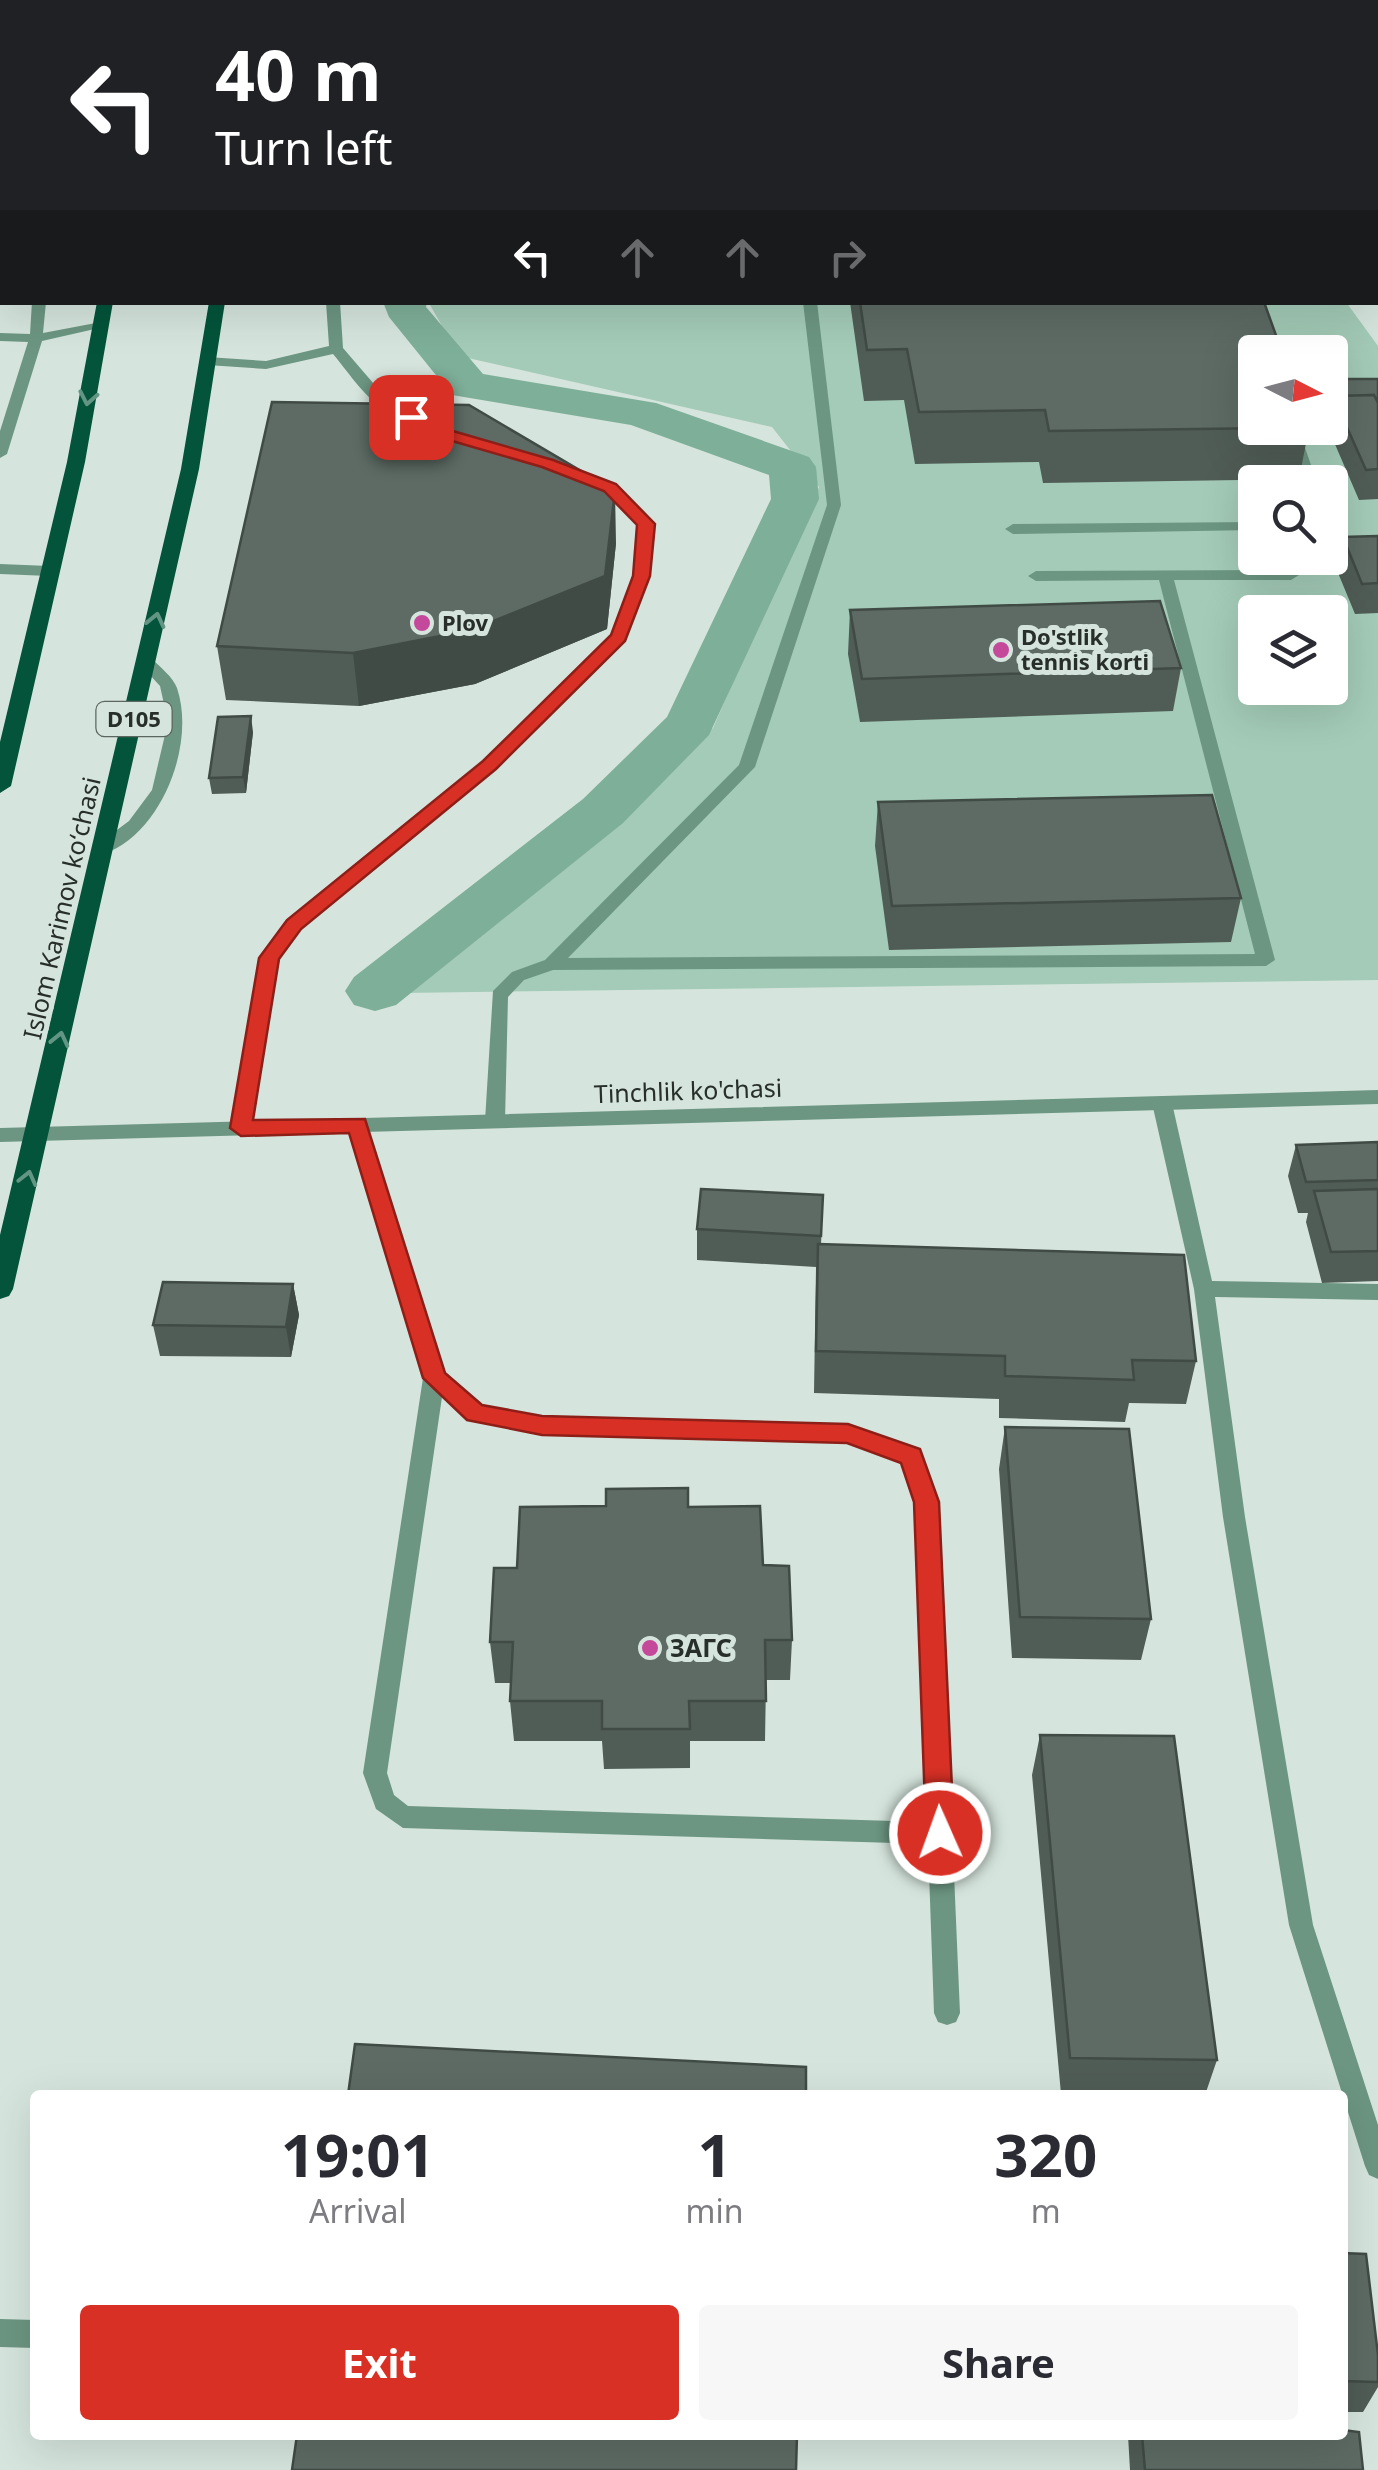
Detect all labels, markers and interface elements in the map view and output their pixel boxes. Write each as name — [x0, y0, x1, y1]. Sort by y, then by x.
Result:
text: 40 m — [215, 26, 382, 122]
icon: left — [50, 40, 180, 170]
text: Turn left — [215, 117, 392, 178]
icon: left — [505, 230, 560, 285]
icon: ahead — [610, 230, 665, 285]
icon: ahead — [715, 230, 770, 285]
icon: right — [820, 230, 875, 285]
north arrow — [1238, 335, 1348, 445]
map controls — [1238, 335, 1348, 705]
pin — [369, 375, 454, 460]
one-way arrow — [78, 390, 99, 407]
icon: arrive — [384, 390, 439, 445]
button: search — [1238, 465, 1348, 575]
button: layers — [1238, 595, 1348, 705]
place label: Plov — [442, 607, 489, 637]
one-way arrow — [144, 611, 165, 628]
marker: Plov — [411, 612, 433, 634]
place label: Do'stlik tennis korti — [1021, 621, 1149, 676]
marker: Do'stlik tennis korti — [990, 639, 1012, 661]
road number: D105 — [96, 702, 172, 736]
street label: Islom Karimov koʻchasi — [14, 773, 108, 1042]
one-way arrow — [48, 1031, 69, 1048]
street label: Tinchlik ko'chasi — [593, 1070, 783, 1110]
one-way arrow — [16, 1170, 37, 1187]
place label: ЗАГС — [670, 1630, 732, 1664]
marker: ЗАГС — [639, 1637, 661, 1659]
position arrow — [888, 1781, 992, 1885]
text: 19:01 — [281, 2113, 435, 2195]
text: 1 — [697, 2113, 732, 2195]
text: 320 — [994, 2113, 1097, 2195]
text: Arrival — [309, 2189, 407, 2232]
text: min — [686, 2189, 744, 2232]
text: m — [1031, 2189, 1061, 2232]
button: Exit — [80, 2305, 679, 2420]
button: Share — [699, 2305, 1298, 2420]

